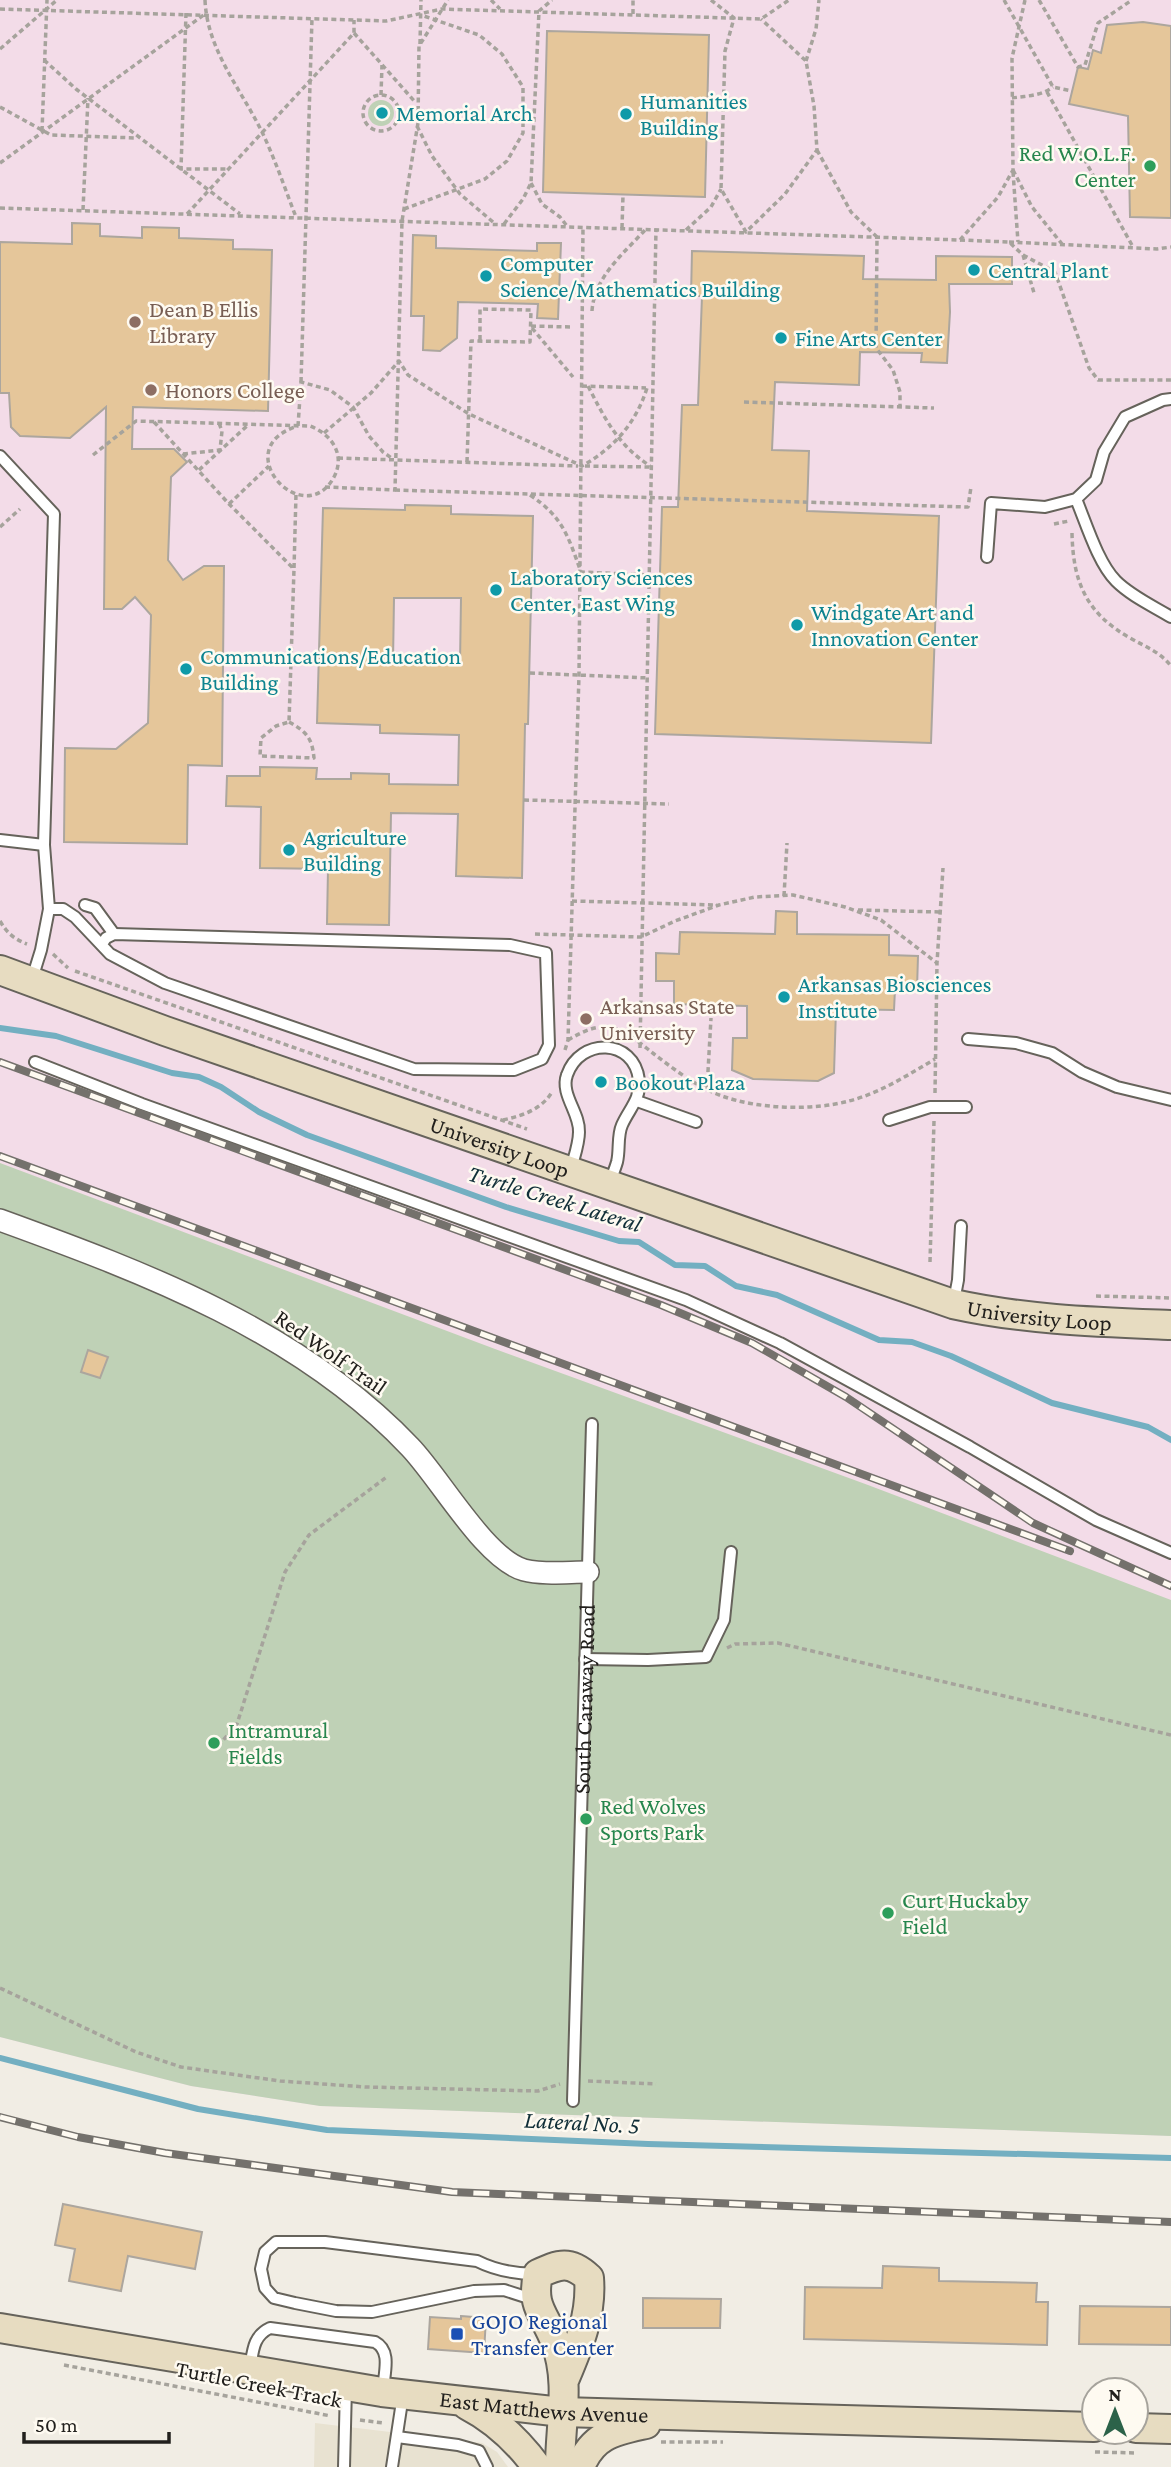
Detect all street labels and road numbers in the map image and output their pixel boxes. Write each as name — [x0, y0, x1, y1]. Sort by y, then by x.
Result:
street label: University Loop — [426, 1111, 573, 1183]
street label: University Loop — [965, 1294, 1112, 1336]
street label: Red Wolf Trail — [270, 1304, 392, 1400]
street label: South Caraway Road — [569, 1604, 600, 1794]
street label: Turtle Creek Track — [174, 2355, 344, 2413]
street label: East Matthews Avenue — [438, 2385, 649, 2427]

